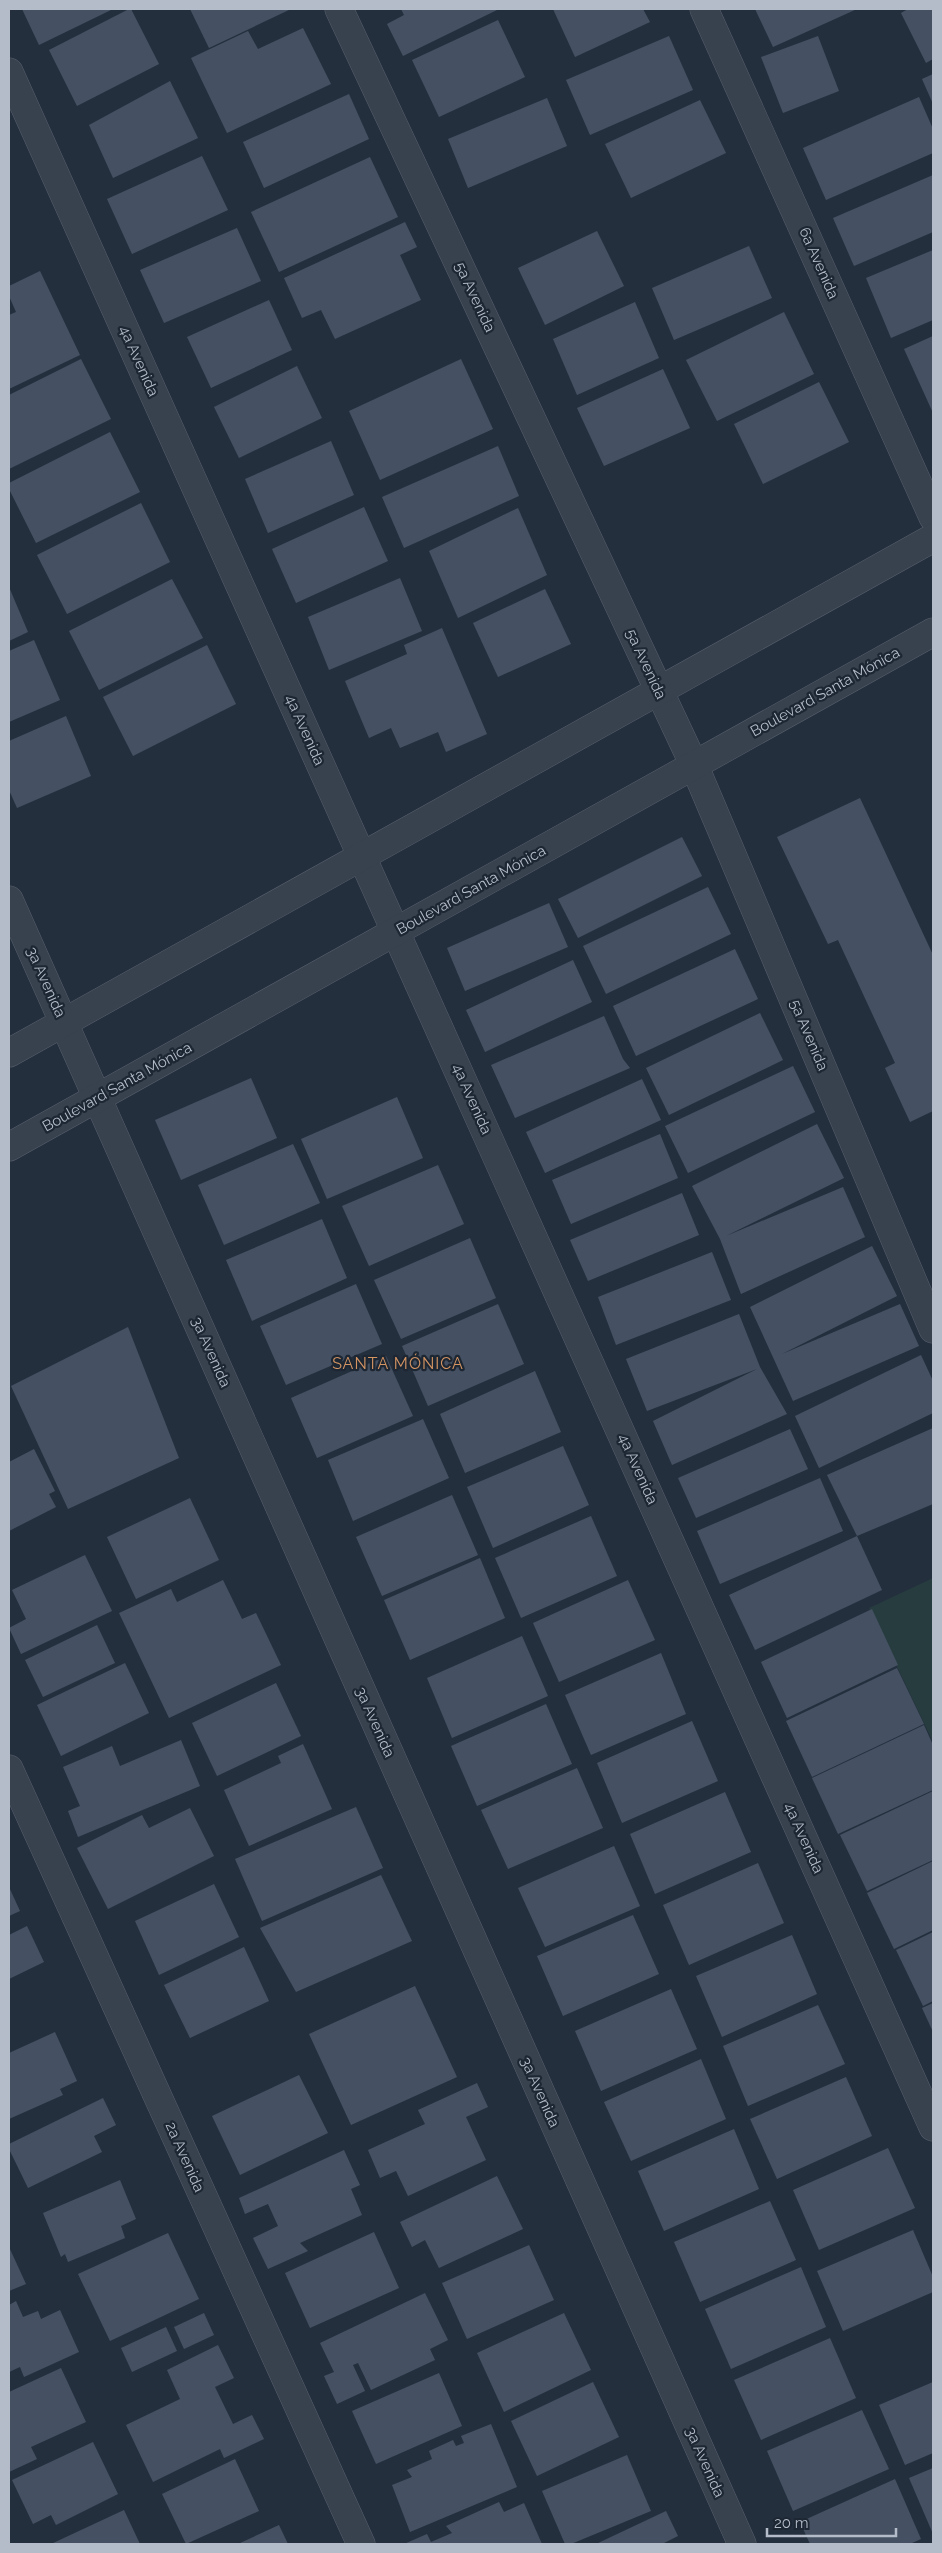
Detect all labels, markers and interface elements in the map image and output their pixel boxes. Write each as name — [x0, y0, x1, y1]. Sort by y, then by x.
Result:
street label: 6a Avenida — [795, 224, 843, 302]
street label: 5a Avenida — [451, 259, 499, 335]
street label: 4a Avenida — [115, 323, 163, 399]
street label: 5a Avenida — [622, 626, 670, 702]
street label: Boulevard Santa Mónica — [747, 643, 903, 741]
street label: 4a Avenida — [281, 692, 329, 768]
street label: Boulevard Santa Mónica — [393, 841, 549, 939]
street label: 3a Avenida — [22, 944, 70, 1020]
street label: 5a Avenida — [786, 997, 832, 1073]
street label: Boulevard Santa Mónica — [39, 1038, 195, 1136]
street label: 4a Avenida — [448, 1061, 496, 1137]
street label: 3a Avenida — [187, 1314, 235, 1390]
district label: SANTA MÓNICA — [332, 1353, 464, 1373]
street label: 4a Avenida — [614, 1431, 662, 1507]
street label: 3a Avenida — [351, 1684, 399, 1760]
street label: 4a Avenida — [780, 1800, 828, 1876]
street label: 3a Avenida — [516, 2054, 564, 2130]
street label: 2a Avenida — [162, 2119, 208, 2195]
street label: 3a Avenida — [681, 2424, 729, 2500]
scale bar — [767, 2506, 896, 2538]
text: 20 m — [774, 2514, 809, 2532]

